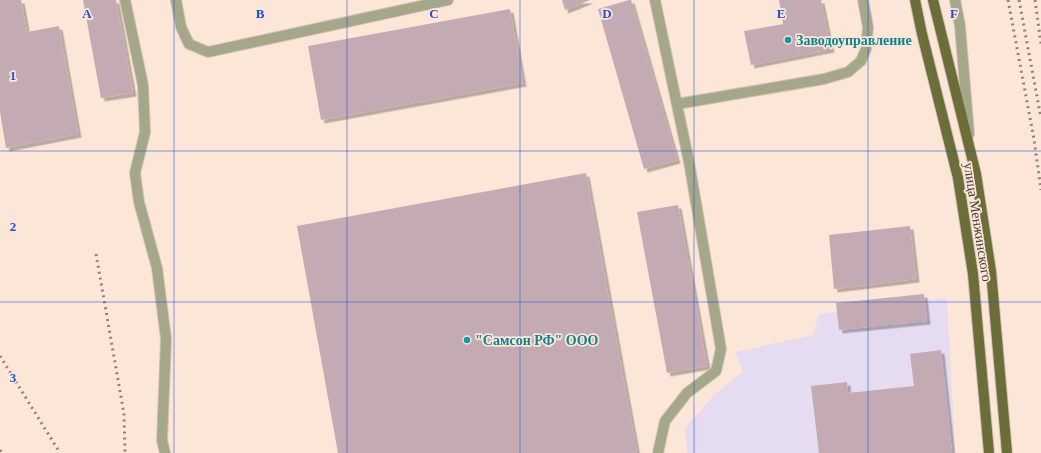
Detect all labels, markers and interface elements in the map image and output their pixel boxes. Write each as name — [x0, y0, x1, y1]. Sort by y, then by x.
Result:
text: A — [82, 6, 92, 21]
text: B — [256, 6, 265, 21]
text: C — [429, 6, 439, 21]
text: D — [602, 6, 612, 21]
text: E — [777, 6, 785, 21]
text: F — [950, 6, 958, 21]
place label: Заводоуправление — [796, 33, 912, 48]
marker: Заводоуправление — [783, 35, 793, 45]
text: 1 — [10, 68, 16, 83]
street label: улица Менжинского — [961, 161, 994, 283]
text: 2 — [10, 219, 16, 234]
place label: "Самсон РФ" ООО — [475, 333, 599, 348]
marker: "Самсон РФ" ООО — [462, 335, 472, 345]
text: 3 — [10, 370, 17, 385]

